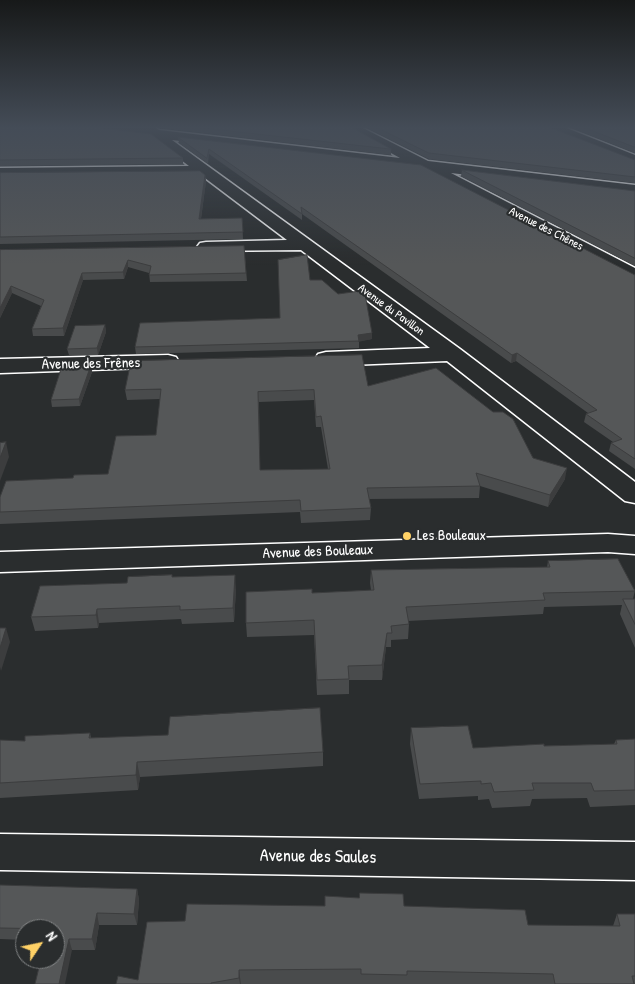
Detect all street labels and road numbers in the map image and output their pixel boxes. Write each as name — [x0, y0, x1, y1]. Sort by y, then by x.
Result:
street label: Avenue des Chênes — [507, 204, 585, 254]
street label: Avenue du Pavillon — [355, 281, 427, 339]
street label: Avenue des Frênes — [42, 354, 140, 374]
street label: Avenue des Bouleaux — [262, 541, 374, 563]
street label: Avenue des Saules — [260, 845, 376, 869]

